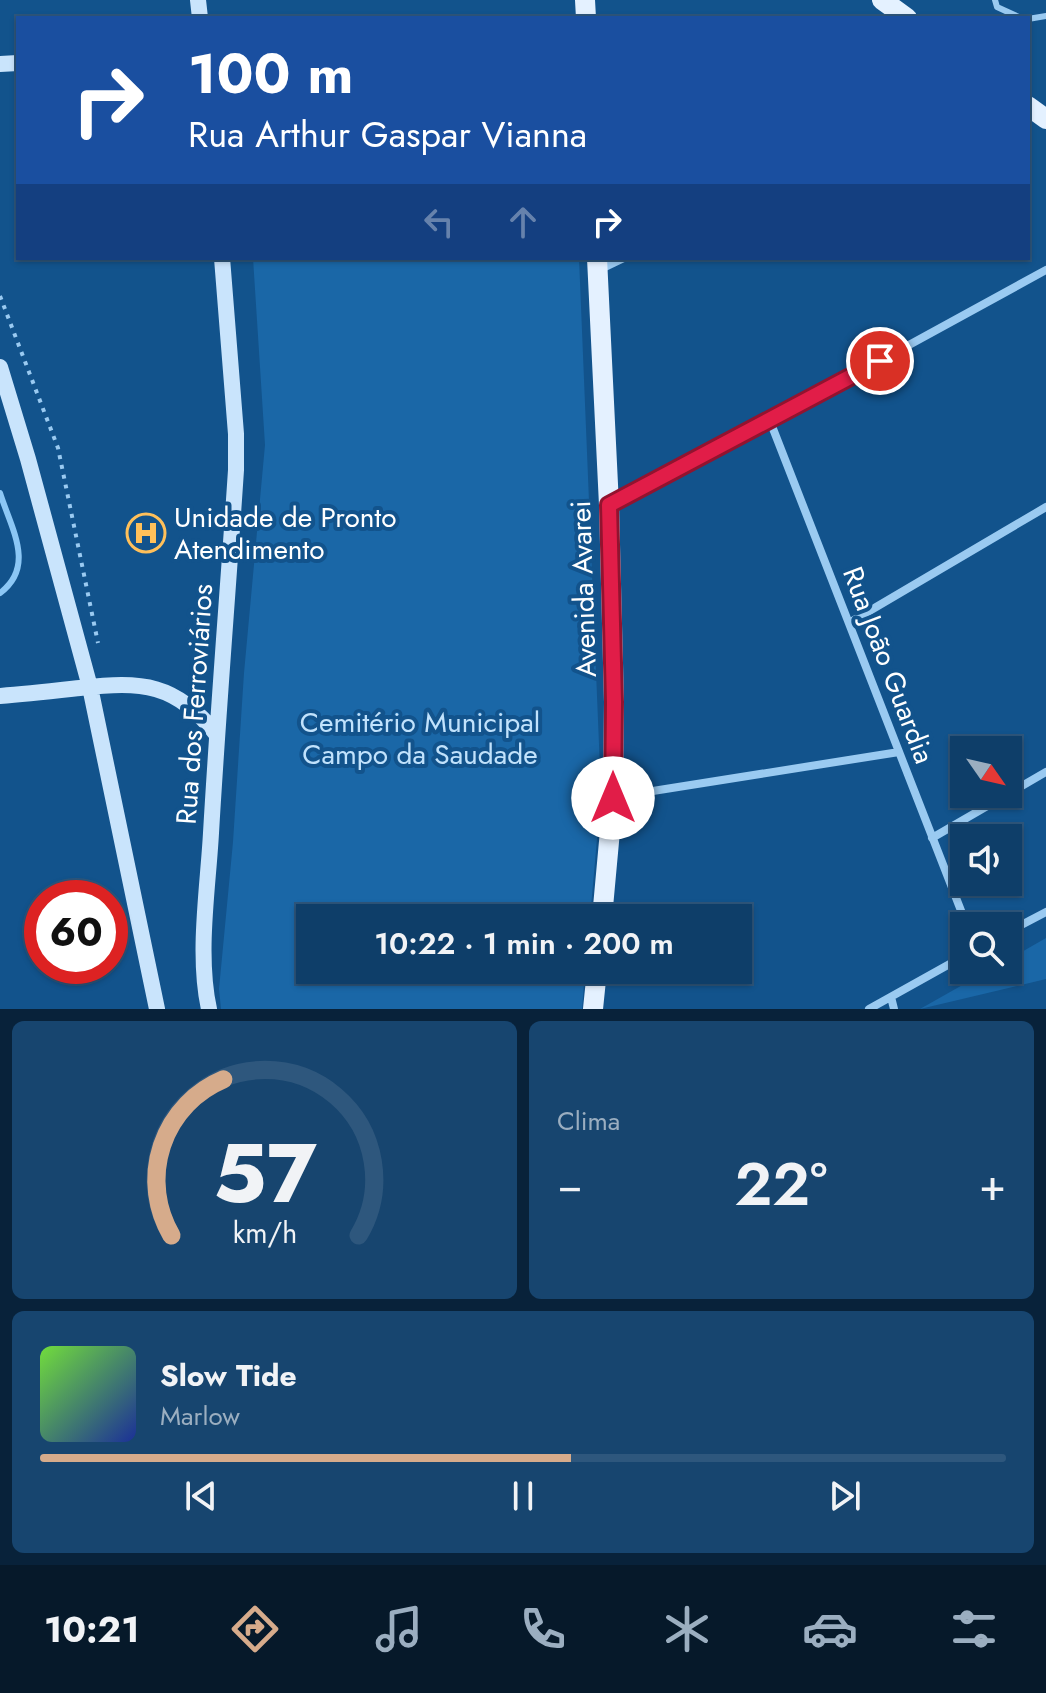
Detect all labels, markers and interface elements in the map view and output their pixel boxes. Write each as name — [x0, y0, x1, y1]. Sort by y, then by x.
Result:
text: 100 m — [188, 33, 353, 114]
icon: right — [56, 48, 160, 152]
text: Rua Arthur Gaspar Vianna — [188, 108, 587, 160]
icon: left — [417, 200, 461, 244]
icon: ahead — [501, 200, 545, 244]
icon: right — [585, 200, 629, 244]
pin — [846, 327, 914, 395]
icon: arrive — [858, 339, 902, 383]
place label: Unidade de Pronto Atendimento — [174, 497, 396, 570]
street label: Avenida Avarei — [560, 500, 607, 678]
hospital icon: Unidade de Pronto Atendimento — [125, 512, 167, 554]
street label: Rua João Guardia — [832, 561, 945, 769]
street label: Rua dos Ferroviários — [166, 582, 223, 826]
park label: Cemitério Municipal Campo da Saudade — [300, 702, 540, 775]
north arrow — [950, 736, 1022, 808]
map controls — [950, 736, 1022, 984]
position arrow — [571, 756, 655, 840]
button: sound — [950, 824, 1022, 896]
speed limit sign: 60 — [24, 880, 128, 984]
button: search — [950, 912, 1022, 984]
text: 10:22 · 1 min · 200 m — [374, 922, 674, 965]
text: Clima — [557, 1102, 620, 1140]
text: 57 — [213, 1113, 316, 1233]
text: 22° — [734, 1141, 827, 1228]
text: − — [557, 1153, 583, 1217]
text: + — [979, 1153, 1006, 1217]
text: km/h — [232, 1212, 297, 1254]
text: Slow Tide — [160, 1354, 297, 1397]
text: Marlow — [160, 1397, 240, 1435]
icon: previous — [179, 1474, 223, 1518]
icon: pause — [501, 1474, 545, 1518]
icon: next — [823, 1474, 867, 1518]
icon: directions — [227, 1601, 283, 1657]
icon: music — [371, 1601, 427, 1657]
icon: phone — [515, 1601, 571, 1657]
icon: climate — [659, 1601, 715, 1657]
icon: car — [802, 1601, 858, 1657]
icon: filters — [946, 1601, 1002, 1657]
text: 10:21 — [44, 1603, 140, 1655]

